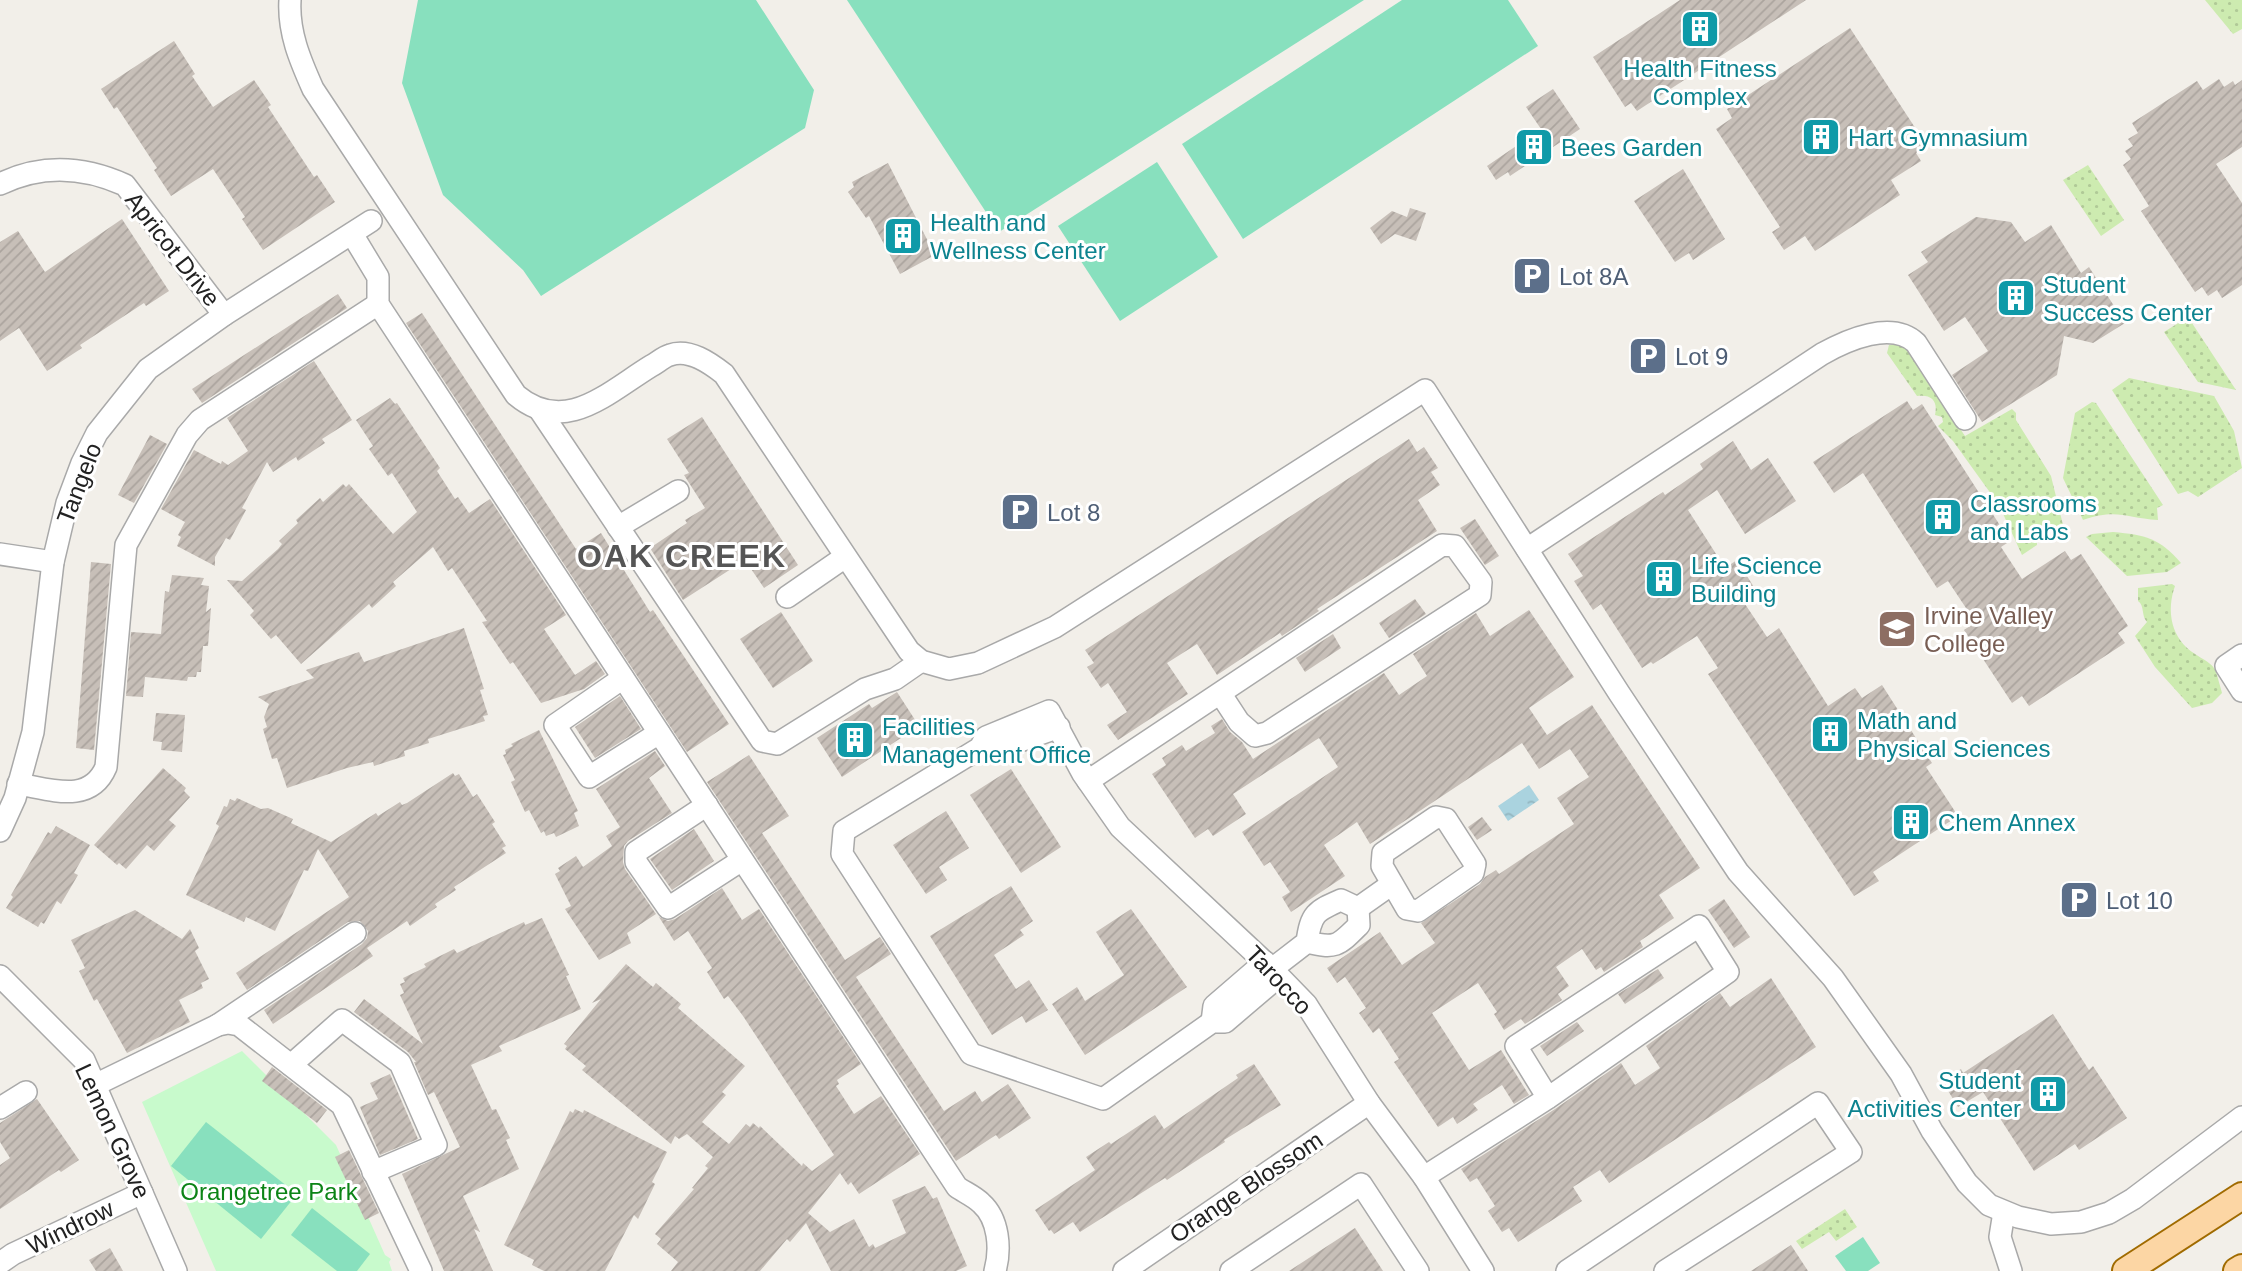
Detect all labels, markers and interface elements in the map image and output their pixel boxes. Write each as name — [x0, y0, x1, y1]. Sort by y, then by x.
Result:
building icon: Health Fitness Complex — [1679, 8, 1721, 50]
place label: Health Fitness Complex — [1623, 55, 1777, 110]
building icon: Hart Gymnasium — [1800, 116, 1842, 158]
place label: Hart Gymnasium — [1848, 124, 2028, 151]
building icon: Bees Garden — [1513, 126, 1555, 168]
place label: Bees Garden — [1561, 134, 1702, 161]
street label: Apricot Drive — [120, 187, 226, 311]
place label: Health and Wellness Center — [930, 209, 1106, 264]
building icon: Health and Wellness Center — [882, 215, 924, 257]
parking icon: Lot 8A — [1511, 255, 1553, 297]
place label: Lot 8A — [1559, 263, 1628, 290]
place label: Student Success Center — [2043, 271, 2212, 326]
building icon: Student Success Center — [1995, 277, 2037, 319]
parking icon: Lot 9 — [1627, 335, 1669, 377]
place label: Lot 9 — [1675, 343, 1728, 370]
street label: Tangelo — [51, 439, 107, 527]
place label: Classrooms and Labs — [1970, 490, 2097, 545]
parking icon: Lot 8 — [999, 491, 1041, 533]
building icon: Classrooms and Labs — [1922, 496, 1964, 538]
place label: Lot 8 — [1047, 499, 1100, 526]
district label: OAK CREEK — [577, 538, 787, 574]
place label: Life Science Building — [1691, 552, 1822, 607]
building icon: Life Science Building — [1643, 558, 1685, 600]
place label: Irvine Valley College — [1924, 602, 2053, 657]
school or university icon: Irvine Valley College — [1876, 608, 1918, 650]
place label: Math and Physical Sciences — [1857, 707, 2050, 762]
place label: Facilities Management Office — [882, 713, 1091, 768]
building icon: Math and Physical Sciences — [1809, 713, 1851, 755]
building icon: Facilities Management Office — [834, 719, 876, 761]
building icon: Chem Annex — [1890, 801, 1932, 843]
place label: Chem Annex — [1938, 809, 2075, 836]
parking icon: Lot 10 — [2058, 879, 2100, 921]
place label: Lot 10 — [2106, 887, 2173, 914]
street label: Tarocco — [1240, 940, 1318, 1020]
street label: Lemon Grove — [70, 1059, 156, 1203]
place label: Student Activities Center — [1848, 1067, 2021, 1122]
building icon: Student Activities Center — [2027, 1073, 2069, 1115]
street label: Orange Blossom — [1164, 1126, 1328, 1248]
park label: Orangetree Park — [180, 1178, 359, 1205]
street label: Windrow — [22, 1194, 118, 1260]

